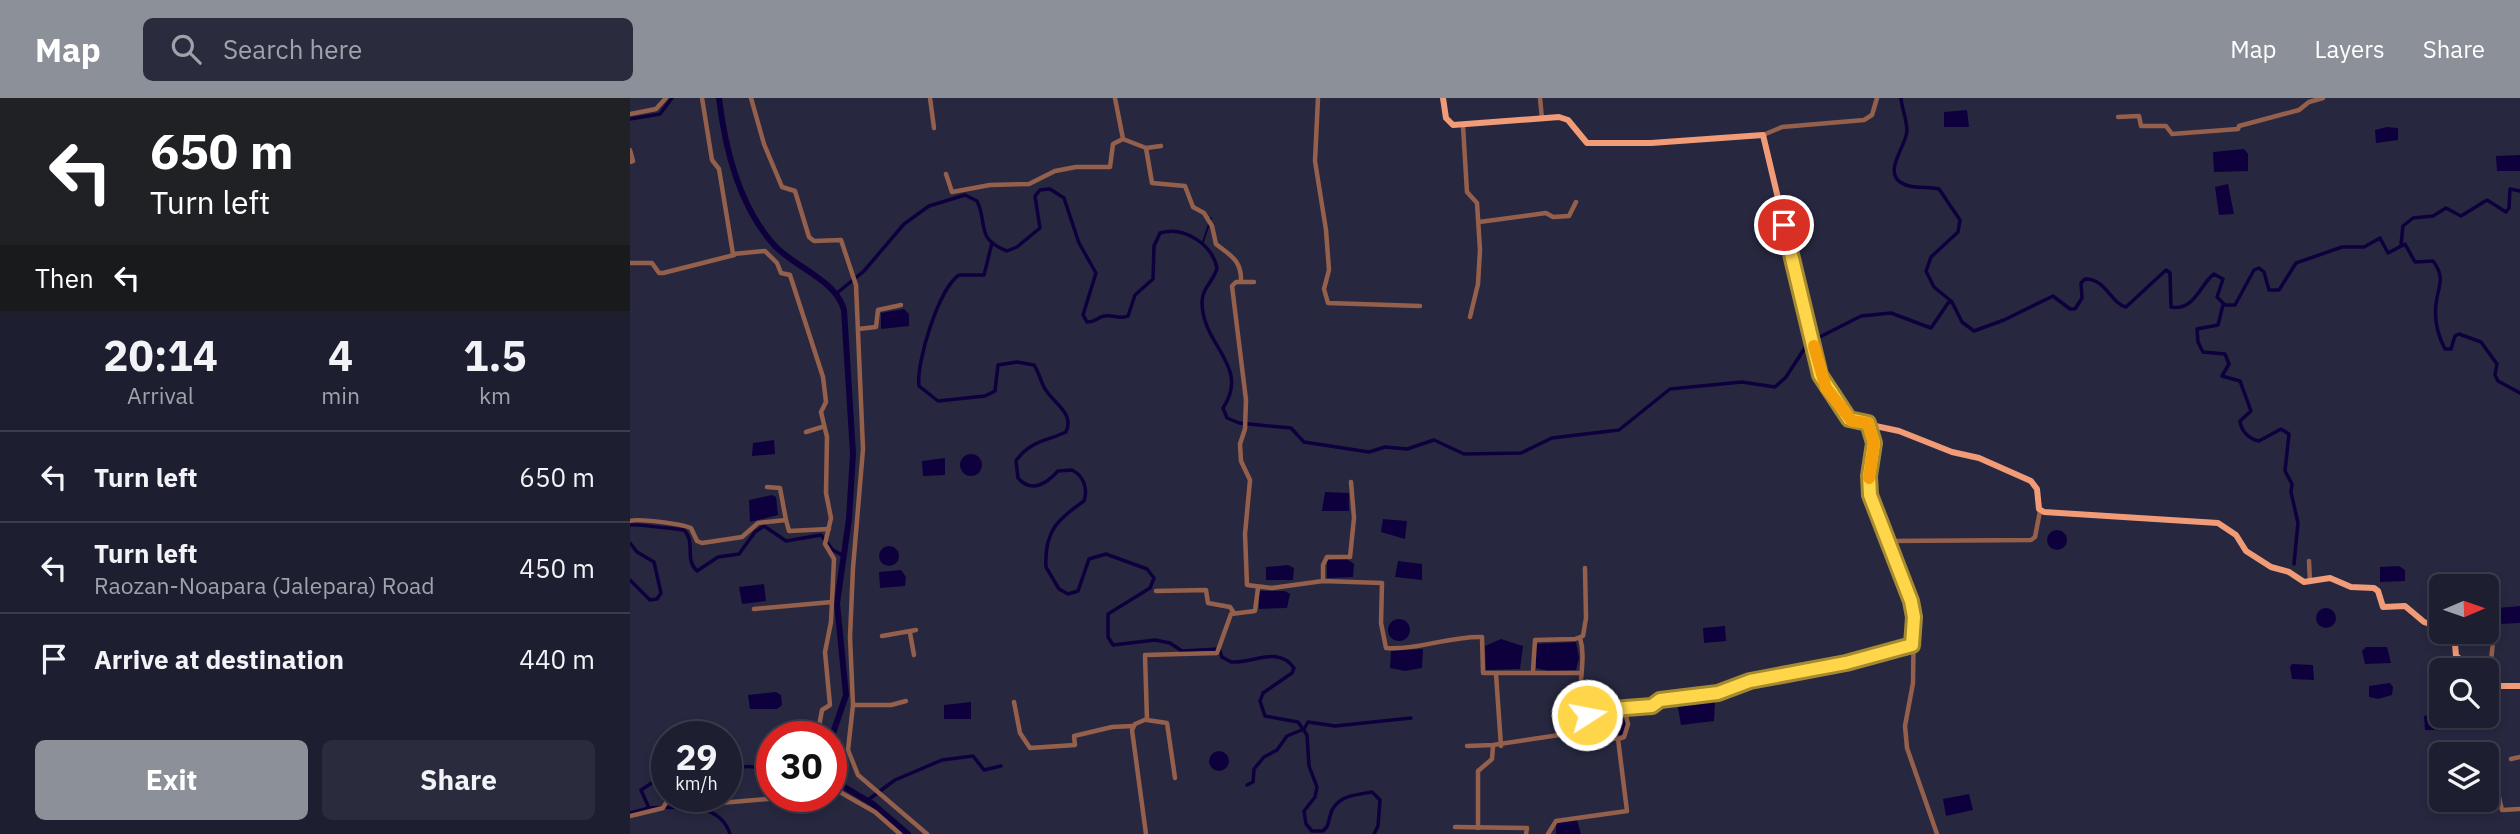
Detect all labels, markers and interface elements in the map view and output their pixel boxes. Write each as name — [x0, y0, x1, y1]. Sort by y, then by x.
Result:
search box — [143, 18, 633, 81]
text: Map — [35, 28, 101, 71]
icon: search — [167, 30, 205, 68]
text: Search here — [223, 32, 362, 66]
text: Map — [2230, 33, 2277, 65]
text: Layers — [2315, 33, 2385, 65]
text: Share — [2423, 33, 2485, 65]
text: 650 m — [150, 119, 294, 182]
icon: left — [35, 126, 126, 217]
text: Turn left — [150, 181, 270, 223]
pin — [1754, 195, 1814, 255]
icon: arrive — [1765, 206, 1803, 244]
icon: left — [108, 259, 146, 297]
text: Then — [35, 261, 94, 295]
text: 20:14 — [103, 328, 218, 383]
text: 4 — [328, 328, 353, 383]
text: 1.5 — [463, 328, 527, 383]
text: Arrival — [127, 380, 194, 410]
text: min — [321, 380, 360, 410]
text: km — [479, 380, 511, 410]
icon: left — [35, 458, 73, 496]
text: Turn left — [94, 460, 197, 494]
text: 650 m — [519, 460, 595, 494]
text: Turn left — [94, 536, 197, 570]
icon: left — [35, 549, 73, 587]
text: 450 m — [519, 551, 595, 585]
text: Raozan-Noapara (Jalepara) Road — [94, 570, 435, 600]
north arrow — [2429, 574, 2499, 644]
map controls — [2429, 574, 2499, 812]
icon: arrive — [35, 640, 73, 678]
text: Arrive at destination — [94, 642, 344, 676]
text: 440 m — [519, 642, 595, 676]
button: search — [2429, 658, 2499, 728]
position arrow — [1550, 678, 1624, 752]
speed limit sign: 30 — [756, 721, 847, 812]
text: 29 — [675, 734, 718, 780]
button: Exit — [35, 740, 308, 820]
button: Share — [322, 740, 595, 820]
button: layers — [2429, 742, 2499, 812]
text: km/h — [675, 772, 718, 795]

